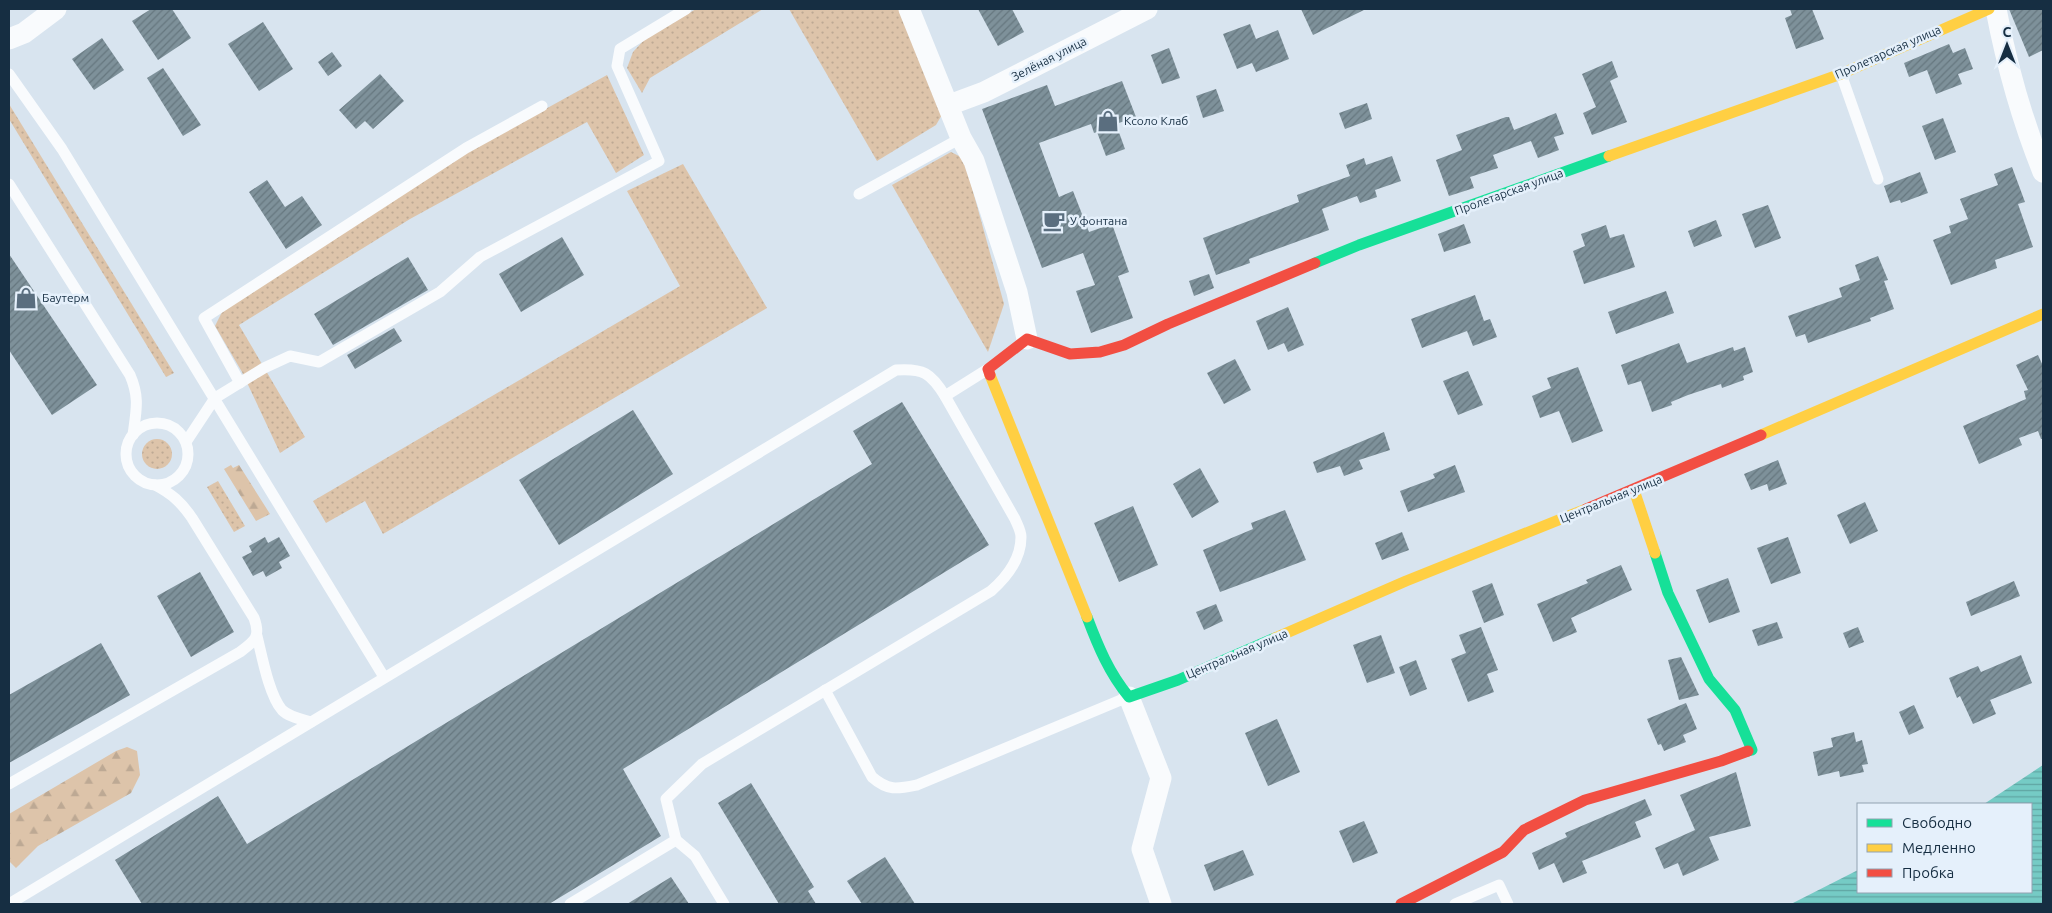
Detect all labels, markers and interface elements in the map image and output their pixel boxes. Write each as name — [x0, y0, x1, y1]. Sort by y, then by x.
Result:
north arrow — [1982, 20, 2032, 70]
street label: Пролетарская улица — [1833, 22, 1943, 81]
text: С — [2003, 24, 2012, 40]
street label: Зелёная улица — [1009, 34, 1088, 83]
shop icon: Ксоло Клаб — [1095, 108, 1121, 134]
place label: Ксоло Клаб — [1124, 114, 1188, 127]
street label: Пролетарская улица — [1453, 166, 1565, 217]
cafe icon: У фонтана — [1041, 208, 1067, 234]
place label: У фонтана — [1070, 214, 1127, 227]
shop icon: Баутерм — [13, 285, 39, 311]
place label: Баутерм — [42, 291, 89, 304]
street label: Центральная улица — [1558, 472, 1664, 525]
street label: Центральная улица — [1184, 626, 1290, 681]
legend — [1857, 803, 2032, 893]
text: Свободно — [1902, 814, 1972, 831]
text: Медленно — [1902, 839, 1976, 856]
text: Пробка — [1902, 864, 1954, 881]

